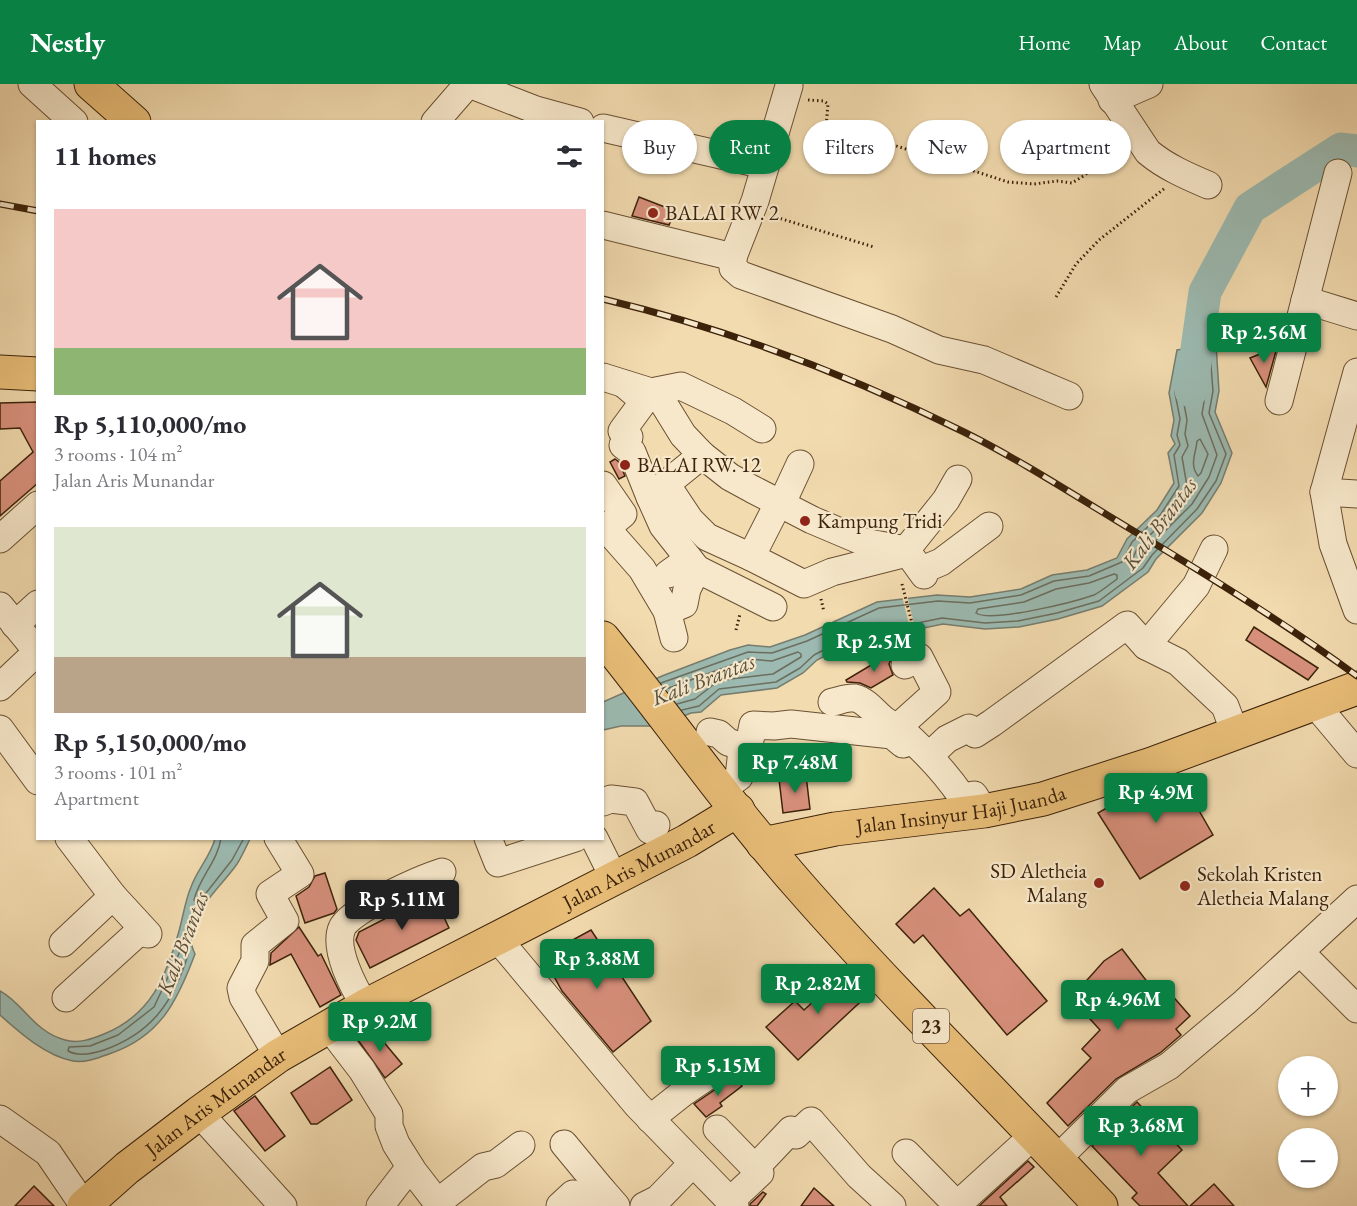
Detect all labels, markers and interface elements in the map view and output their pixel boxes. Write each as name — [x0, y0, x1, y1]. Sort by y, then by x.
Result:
text: Nestly — [30, 24, 105, 60]
text: Home — [1018, 29, 1070, 56]
text: Map — [1103, 29, 1141, 56]
text: About — [1174, 29, 1227, 56]
text: Contact — [1260, 29, 1327, 56]
chip: Buy — [622, 120, 697, 174]
chip: Rent — [709, 120, 791, 174]
chip: Filters — [803, 120, 895, 174]
chip: New — [907, 120, 988, 174]
chip: Apartment — [1000, 120, 1131, 174]
text: 11 homes — [54, 139, 156, 173]
icon: filters — [553, 140, 586, 173]
place label: BALAI RW. 2 — [665, 199, 779, 226]
marker: BALAI RW. 2 — [646, 206, 660, 220]
icon: home — [266, 248, 374, 356]
pin: Rp 2.56M — [1202, 313, 1326, 364]
text: Rp 2.56M — [1221, 319, 1307, 345]
text: Rp 5,110,000/mo — [54, 407, 246, 441]
text: 3 rooms · 104 m² — [54, 441, 182, 467]
place label: BALAI RW. 12 — [637, 451, 761, 478]
marker: BALAI RW. 12 — [618, 458, 632, 472]
text: Jalan Aris Munandar — [54, 467, 214, 493]
water label: Kali Brantas — [1115, 471, 1204, 576]
place label: Kampung Tridi — [817, 507, 942, 534]
marker: Kampung Tridi — [798, 514, 812, 528]
icon: home — [266, 566, 374, 674]
pin: Rp 2.5M — [819, 622, 929, 673]
text: Rp 2.5M — [836, 628, 912, 654]
water label: Kali Brantas — [647, 646, 760, 713]
text: Rp 5,150,000/mo — [54, 725, 246, 759]
pin: Rp 7.48M — [733, 743, 857, 794]
text: Rp 7.48M — [752, 749, 838, 775]
text: 3 rooms · 101 m² — [54, 759, 182, 785]
pin: Rp 4.9M — [1101, 773, 1211, 824]
street label: Jalan Insinyur Haji Juanda — [853, 778, 1070, 840]
text: Rp 4.9M — [1118, 779, 1194, 805]
text: Apartment — [54, 785, 139, 811]
street label: Jalan Aris Munandar — [556, 813, 720, 916]
place label: SD Aletheia Malang — [990, 857, 1088, 908]
place label: Sekolah Kristen Aletheia Malang — [1196, 860, 1329, 911]
marker: SD Aletheia Malang — [1092, 876, 1106, 890]
marker: Sekolah Kristen Aletheia Malang — [1178, 879, 1192, 893]
pin: Rp 5.11M — [340, 880, 464, 931]
text: Rp 5.11M — [359, 886, 445, 912]
water label: Kali Brantas — [149, 887, 216, 1000]
pin: Rp 3.88M — [535, 939, 659, 990]
text: Rp 3.88M — [554, 945, 640, 971]
pin: Rp 2.82M — [756, 964, 880, 1015]
text: Rp 2.82M — [775, 970, 861, 996]
pin: Rp 4.96M — [1056, 980, 1180, 1031]
text: Rp 4.96M — [1075, 986, 1161, 1012]
pin: Rp 9.2M — [325, 1002, 435, 1053]
text: Rp 9.2M — [342, 1008, 418, 1034]
road number: 23 — [913, 1009, 949, 1043]
street label: Jalan Aris Munandar — [138, 1040, 290, 1164]
pin: Rp 5.15M — [656, 1046, 780, 1097]
text: Rp 5.15M — [675, 1052, 761, 1078]
map controls — [1278, 1056, 1338, 1188]
button: + — [1278, 1056, 1338, 1116]
pin: Rp 3.68M — [1079, 1106, 1203, 1157]
text: Rp 3.68M — [1098, 1112, 1184, 1138]
button: − — [1278, 1128, 1338, 1188]

